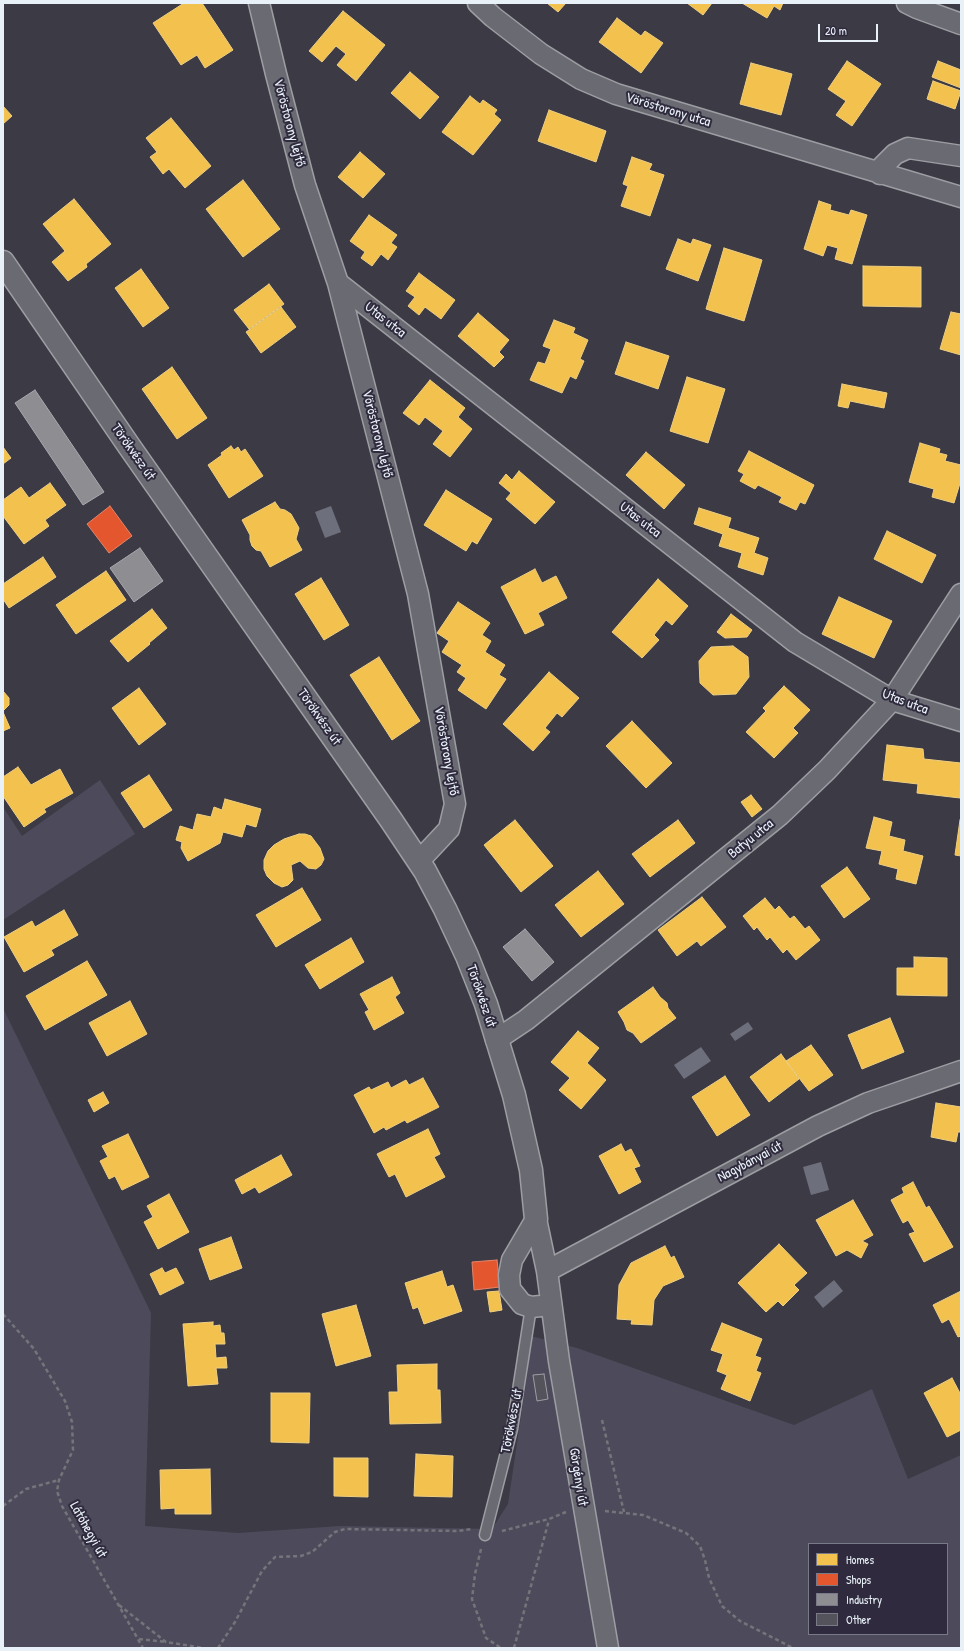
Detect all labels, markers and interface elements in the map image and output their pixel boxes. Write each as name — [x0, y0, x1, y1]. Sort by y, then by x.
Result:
scale bar — [820, 16, 880, 42]
text: 20 m — [825, 22, 847, 39]
street label: Vöröstorony lejtő — [269, 77, 309, 169]
street label: Vöröstorony utca — [623, 89, 713, 131]
street label: Utas utca — [361, 299, 409, 341]
street label: Vöröstorony lejtő — [358, 388, 396, 480]
street label: Törökvész út — [107, 420, 159, 484]
street label: Utas utca — [616, 499, 664, 541]
street label: Törökvész út — [293, 685, 345, 749]
street label: Utas utca — [880, 686, 930, 718]
street label: Vöröstorony lejtő — [430, 705, 462, 797]
street label: Batyu utca — [725, 816, 777, 862]
street label: Törökvész út — [462, 962, 500, 1030]
street label: Nagybányai út — [715, 1138, 785, 1186]
street label: Törökvész út — [498, 1387, 526, 1455]
street label: Görgényi út — [565, 1447, 591, 1507]
street label: Látóhegyi út — [66, 1499, 110, 1561]
legend — [808, 1543, 948, 1635]
text: Homes — [846, 1551, 874, 1568]
text: Shops — [846, 1571, 871, 1588]
text: Industry — [846, 1591, 882, 1608]
text: Other — [846, 1611, 871, 1628]

